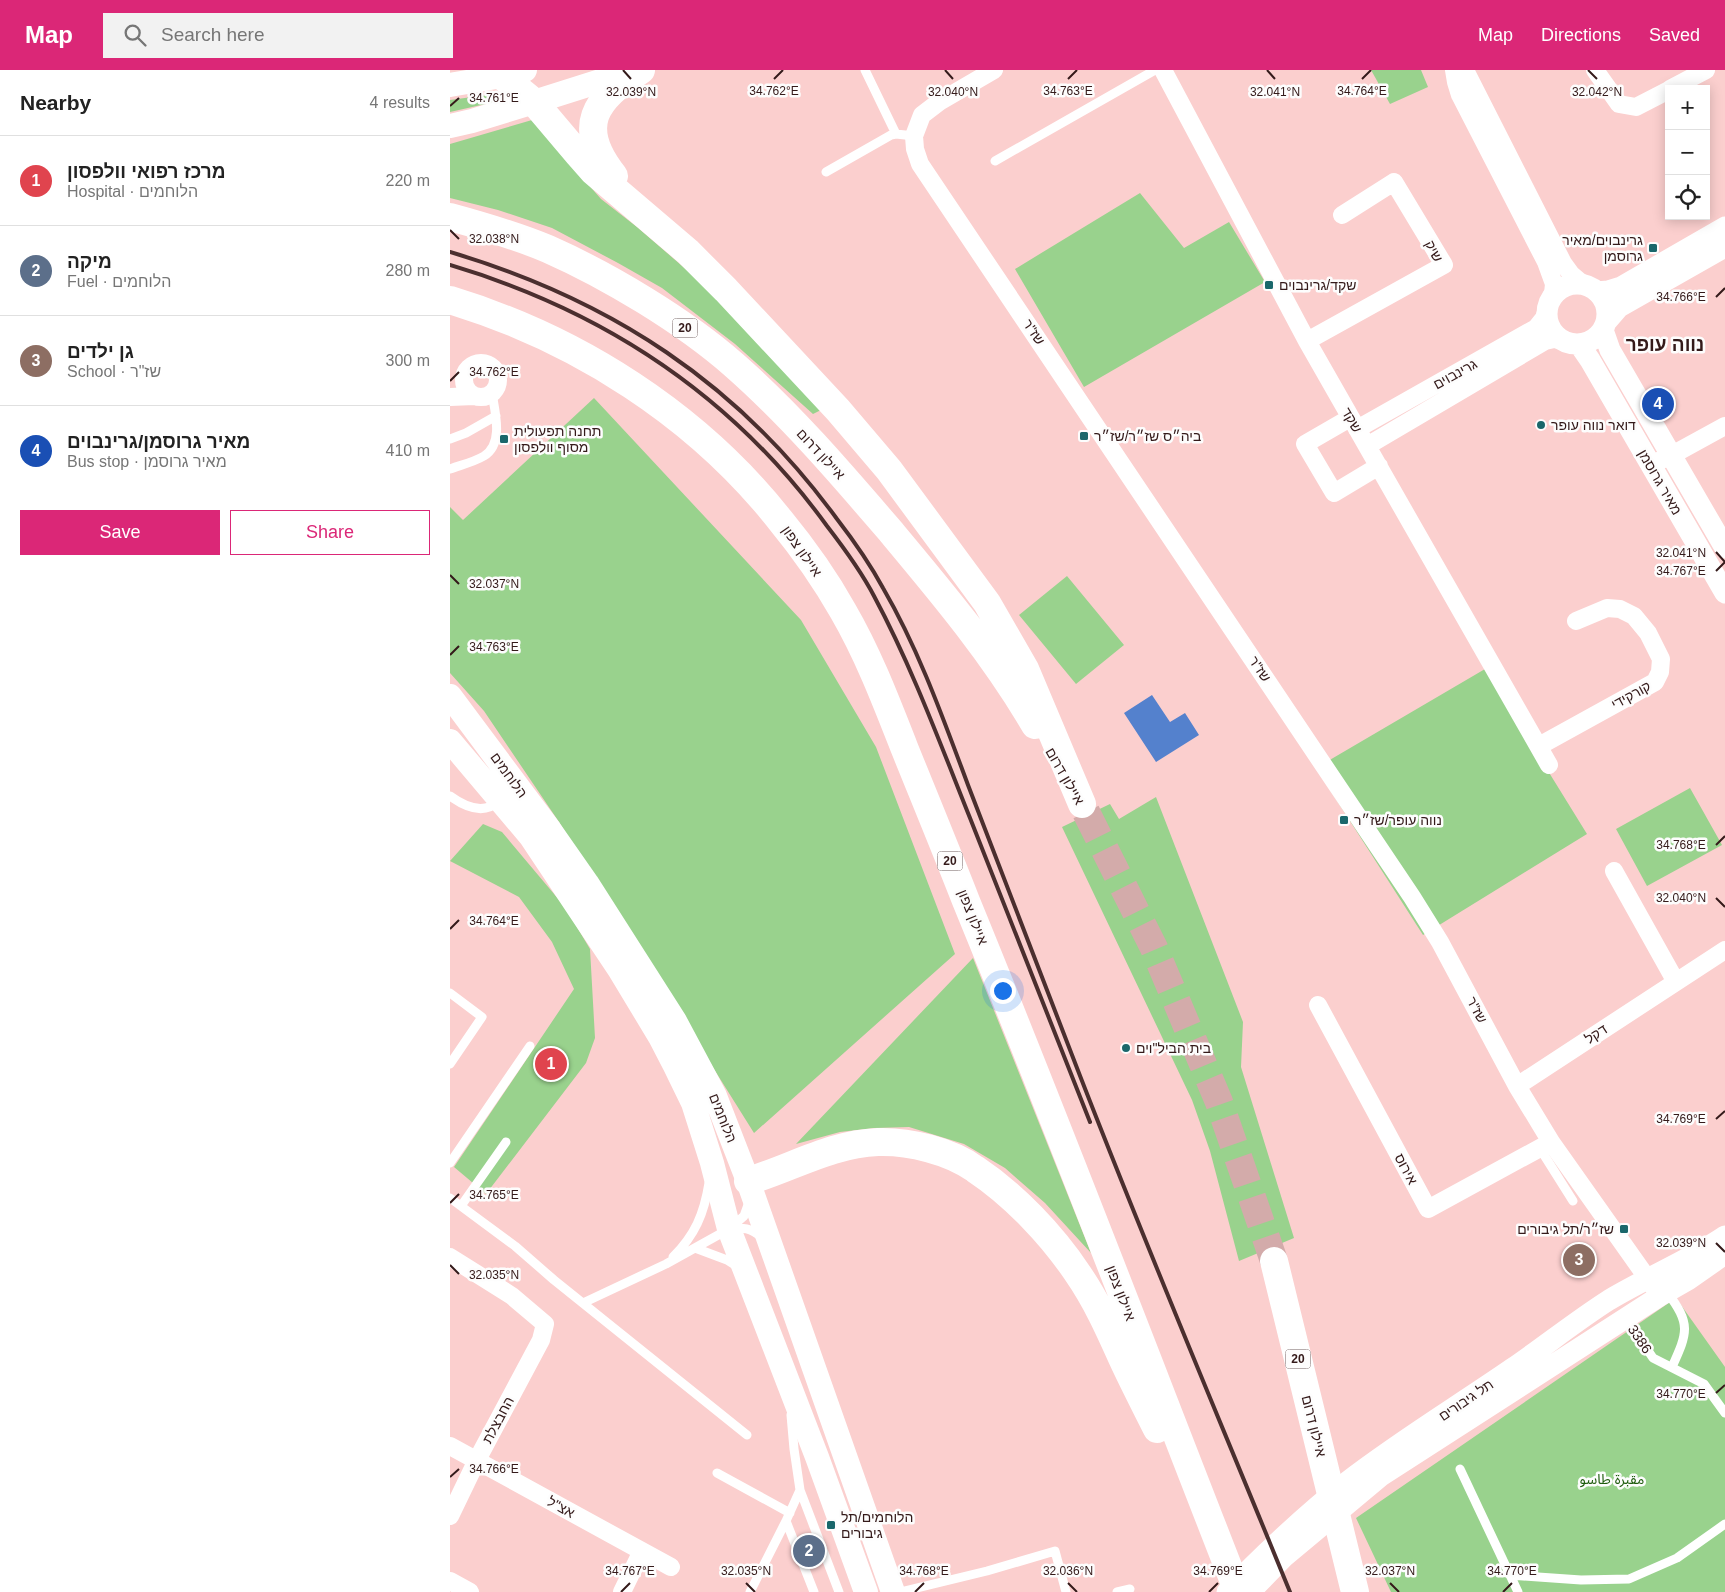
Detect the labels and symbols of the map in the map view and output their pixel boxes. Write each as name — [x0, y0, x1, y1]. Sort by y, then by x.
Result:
text: 34.762°E — [749, 84, 799, 98]
text: 34.763°E — [1043, 84, 1093, 98]
text: 34.764°E — [1337, 84, 1387, 98]
text: 32.039°N — [606, 85, 656, 99]
text: 32.040°N — [928, 85, 978, 99]
text: 32.041°N — [1250, 85, 1300, 99]
text: 32.042°N — [1572, 85, 1622, 99]
text: 34.761°E — [469, 91, 519, 105]
text: 32.038°N — [469, 232, 519, 246]
place label: גרינבוים/מאיר גרוסמן — [1562, 232, 1643, 264]
street label: שיק — [1422, 238, 1446, 264]
marker: גרינבוים/מאיר גרוסמן — [1647, 242, 1659, 254]
place label: שקד/גרינבוים — [1279, 277, 1356, 293]
marker: שקד/גרינבוים — [1263, 279, 1275, 291]
text: 34.766°E — [1656, 290, 1706, 304]
street label: שז"ר — [1020, 316, 1048, 348]
road number: 20 — [672, 318, 698, 338]
district label: נווה עופר — [1626, 334, 1704, 355]
street label: גרינבוים — [1430, 355, 1480, 392]
text: 34.762°E — [469, 365, 519, 379]
pin: 4 — [1642, 385, 1674, 423]
street label: שקד — [1339, 405, 1365, 435]
place label: דואר נווה עופר — [1551, 417, 1636, 433]
marker: דואר נווה עופר — [1535, 419, 1547, 431]
place label: תחנה תפעולית מסוף וולפסון — [514, 423, 602, 455]
street label: איילון דרום — [794, 426, 848, 483]
place label: ביה״ס שז״ר/שז״ר — [1094, 428, 1201, 444]
marker: ביה״ס שז״ר/שז״ר — [1078, 430, 1090, 442]
marker: תחנה תפעולית מסוף וולפסון — [498, 433, 510, 445]
street label: מאיר גרוסמן — [1635, 446, 1685, 518]
street label: איילון צפון — [779, 523, 825, 580]
text: 32.041°N — [1656, 546, 1706, 560]
text: 34.767°E — [1656, 564, 1706, 578]
text: 32.037°N — [469, 577, 519, 591]
text: 34.763°E — [469, 640, 519, 654]
street label: שז"ר — [1246, 653, 1274, 685]
street label: קורקידי — [1608, 678, 1654, 712]
street label: איילון דרום — [1042, 745, 1088, 807]
street label: הלוחמים — [487, 749, 531, 801]
place label: נווה עופר/שז״ר — [1354, 812, 1442, 828]
marker: נווה עופר/שז״ר — [1338, 814, 1350, 826]
text: 34.768°E — [1656, 838, 1706, 852]
road number: 20 — [938, 851, 962, 870]
street label: איילון צפון — [955, 887, 991, 947]
text: 32.040°N — [1656, 891, 1706, 905]
text: 34.764°E — [469, 914, 519, 928]
your location — [990, 978, 1016, 1004]
street label: שז"ר — [1464, 994, 1490, 1026]
street label: דקל — [1582, 1021, 1610, 1047]
place label: בית הביל"וים — [1136, 1040, 1211, 1056]
marker: בית הביל"וים — [1120, 1042, 1132, 1054]
pin: 1 — [535, 1045, 567, 1083]
street label: הלוחמים — [706, 1091, 740, 1145]
text: 34.769°E — [1656, 1112, 1706, 1126]
street label: אירוס — [1391, 1151, 1421, 1187]
text: 34.765°E — [469, 1188, 519, 1202]
place label: שז״ר/תל גיבורים — [1517, 1221, 1614, 1237]
marker: שז״ר/תל גיבורים — [1618, 1223, 1630, 1235]
text: 32.039°N — [1656, 1236, 1706, 1250]
pin: 3 — [1563, 1241, 1595, 1279]
street label: איילון צפון — [1103, 1263, 1139, 1323]
text: 32.035°N — [469, 1268, 519, 1282]
street label: 3386 — [1625, 1322, 1655, 1357]
road number: 20 — [1286, 1350, 1310, 1368]
street label: תל גיבורים — [1436, 1376, 1496, 1424]
text: 34.770°E — [1656, 1387, 1706, 1401]
street label: איילון דרום — [1299, 1393, 1329, 1459]
street label: החבצלת — [479, 1394, 517, 1446]
text: 34.766°E — [469, 1462, 519, 1476]
park label: مقبرة طاسو — [1580, 1471, 1644, 1488]
street label: אצ"ל — [545, 1493, 578, 1521]
place label: הלוחמים/תל גיבורים — [841, 1509, 913, 1541]
marker: הלוחמים/תל גיבורים — [825, 1519, 837, 1531]
pin: 2 — [793, 1532, 825, 1570]
text: 34.767°E — [605, 1564, 655, 1578]
text: 32.035°N — [721, 1564, 771, 1578]
text: 34.768°E — [899, 1564, 949, 1578]
text: 32.036°N — [1043, 1564, 1093, 1578]
text: 34.769°E — [1193, 1564, 1243, 1578]
text: 32.037°N — [1365, 1564, 1415, 1578]
text: 34.770°E — [1487, 1564, 1537, 1578]

